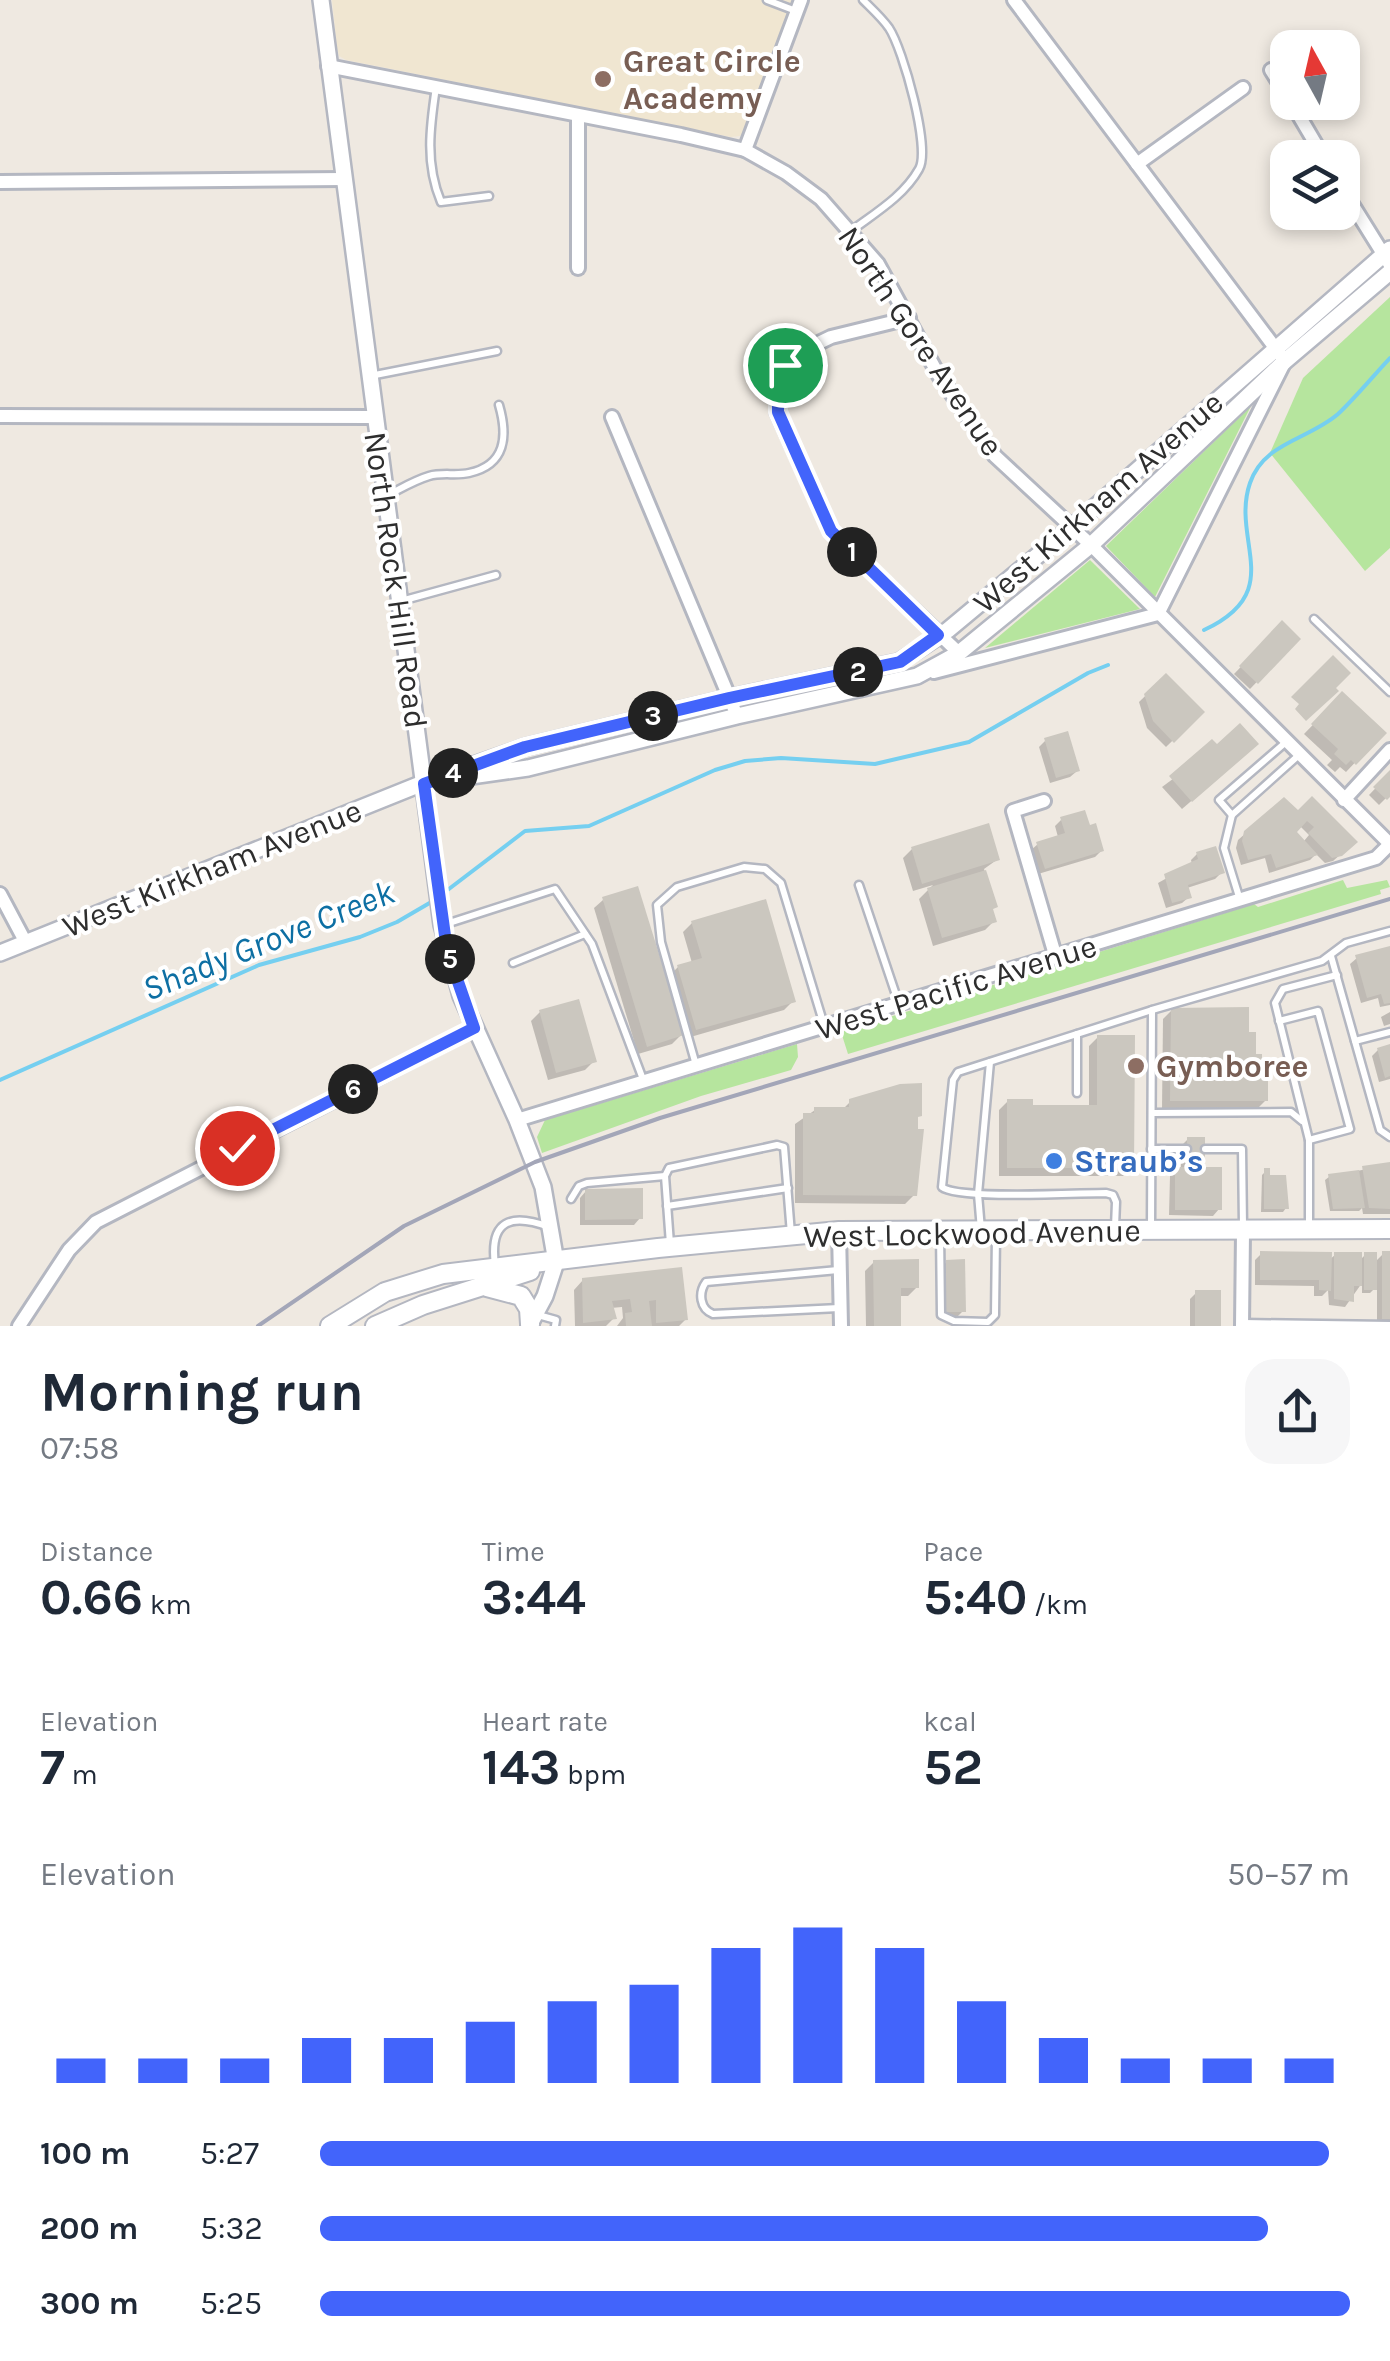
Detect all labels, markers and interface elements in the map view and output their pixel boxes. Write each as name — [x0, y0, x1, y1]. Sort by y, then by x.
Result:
north arrow — [1270, 30, 1360, 120]
map controls — [1270, 30, 1360, 230]
place label: Great Circle Academy — [623, 43, 801, 117]
marker: Great Circle Academy — [592, 68, 614, 90]
button: layers — [1270, 140, 1360, 230]
street label: North Gore Avenue — [830, 219, 1011, 463]
pin — [743, 323, 828, 408]
icon: arrive — [758, 338, 813, 393]
street label: West Kirkham Avenue — [966, 384, 1231, 621]
street label: North Rock Hill Road — [356, 429, 435, 731]
pin: 1 — [827, 527, 877, 577]
text: 1 — [847, 535, 857, 568]
pin: 2 — [833, 647, 883, 697]
text: 2 — [850, 655, 866, 688]
pin: 3 — [628, 691, 678, 741]
text: 3 — [644, 699, 662, 732]
pin: 4 — [428, 748, 478, 798]
text: 4 — [445, 756, 461, 789]
street label: West Kirkham Avenue — [57, 792, 367, 945]
water label: Shady Grove Creek — [136, 871, 400, 1010]
street label: West Pacific Avenue — [811, 927, 1101, 1048]
pin: 5 — [425, 934, 475, 984]
text: 5 — [442, 942, 458, 975]
place label: Gymboree — [1156, 1048, 1308, 1085]
marker: Gymboree — [1125, 1055, 1147, 1077]
pin: 6 — [328, 1064, 378, 1114]
text: 6 — [345, 1072, 362, 1105]
pin — [195, 1106, 280, 1191]
icon: check — [210, 1121, 265, 1176]
place label: Straub’s — [1074, 1143, 1204, 1180]
marker: Straub’s — [1043, 1150, 1065, 1172]
street label: West Lockwood Avenue — [803, 1212, 1141, 1255]
button: share — [1245, 1359, 1350, 1464]
text: Morning run — [40, 1360, 364, 1424]
text: 07:58 — [40, 1430, 119, 1467]
text: Distance — [40, 1535, 153, 1568]
text: Time — [482, 1535, 545, 1568]
text: Pace — [923, 1535, 983, 1568]
text: 0.66 — [40, 1568, 143, 1627]
text: 3:44 — [482, 1568, 586, 1627]
text: 5:40 — [923, 1568, 1027, 1627]
text: km — [143, 1588, 192, 1621]
text: /km — [1027, 1588, 1088, 1621]
text: Elevation — [40, 1705, 159, 1738]
text: Heart rate — [482, 1705, 608, 1738]
text: kcal — [923, 1705, 977, 1738]
text: 7 — [40, 1738, 65, 1797]
text: 143 — [482, 1738, 560, 1797]
text: 52 — [923, 1738, 983, 1797]
text: m — [65, 1758, 98, 1791]
text: bpm — [560, 1758, 626, 1791]
text: Elevation — [40, 1856, 175, 1893]
text: 50–57 m — [1227, 1856, 1350, 1893]
text: 100 m — [40, 2135, 130, 2172]
text: 5:27 — [200, 2135, 259, 2172]
text: 200 m — [40, 2210, 138, 2247]
text: 5:32 — [200, 2210, 263, 2247]
text: 300 m — [40, 2285, 139, 2322]
text: 5:25 — [200, 2285, 262, 2322]

